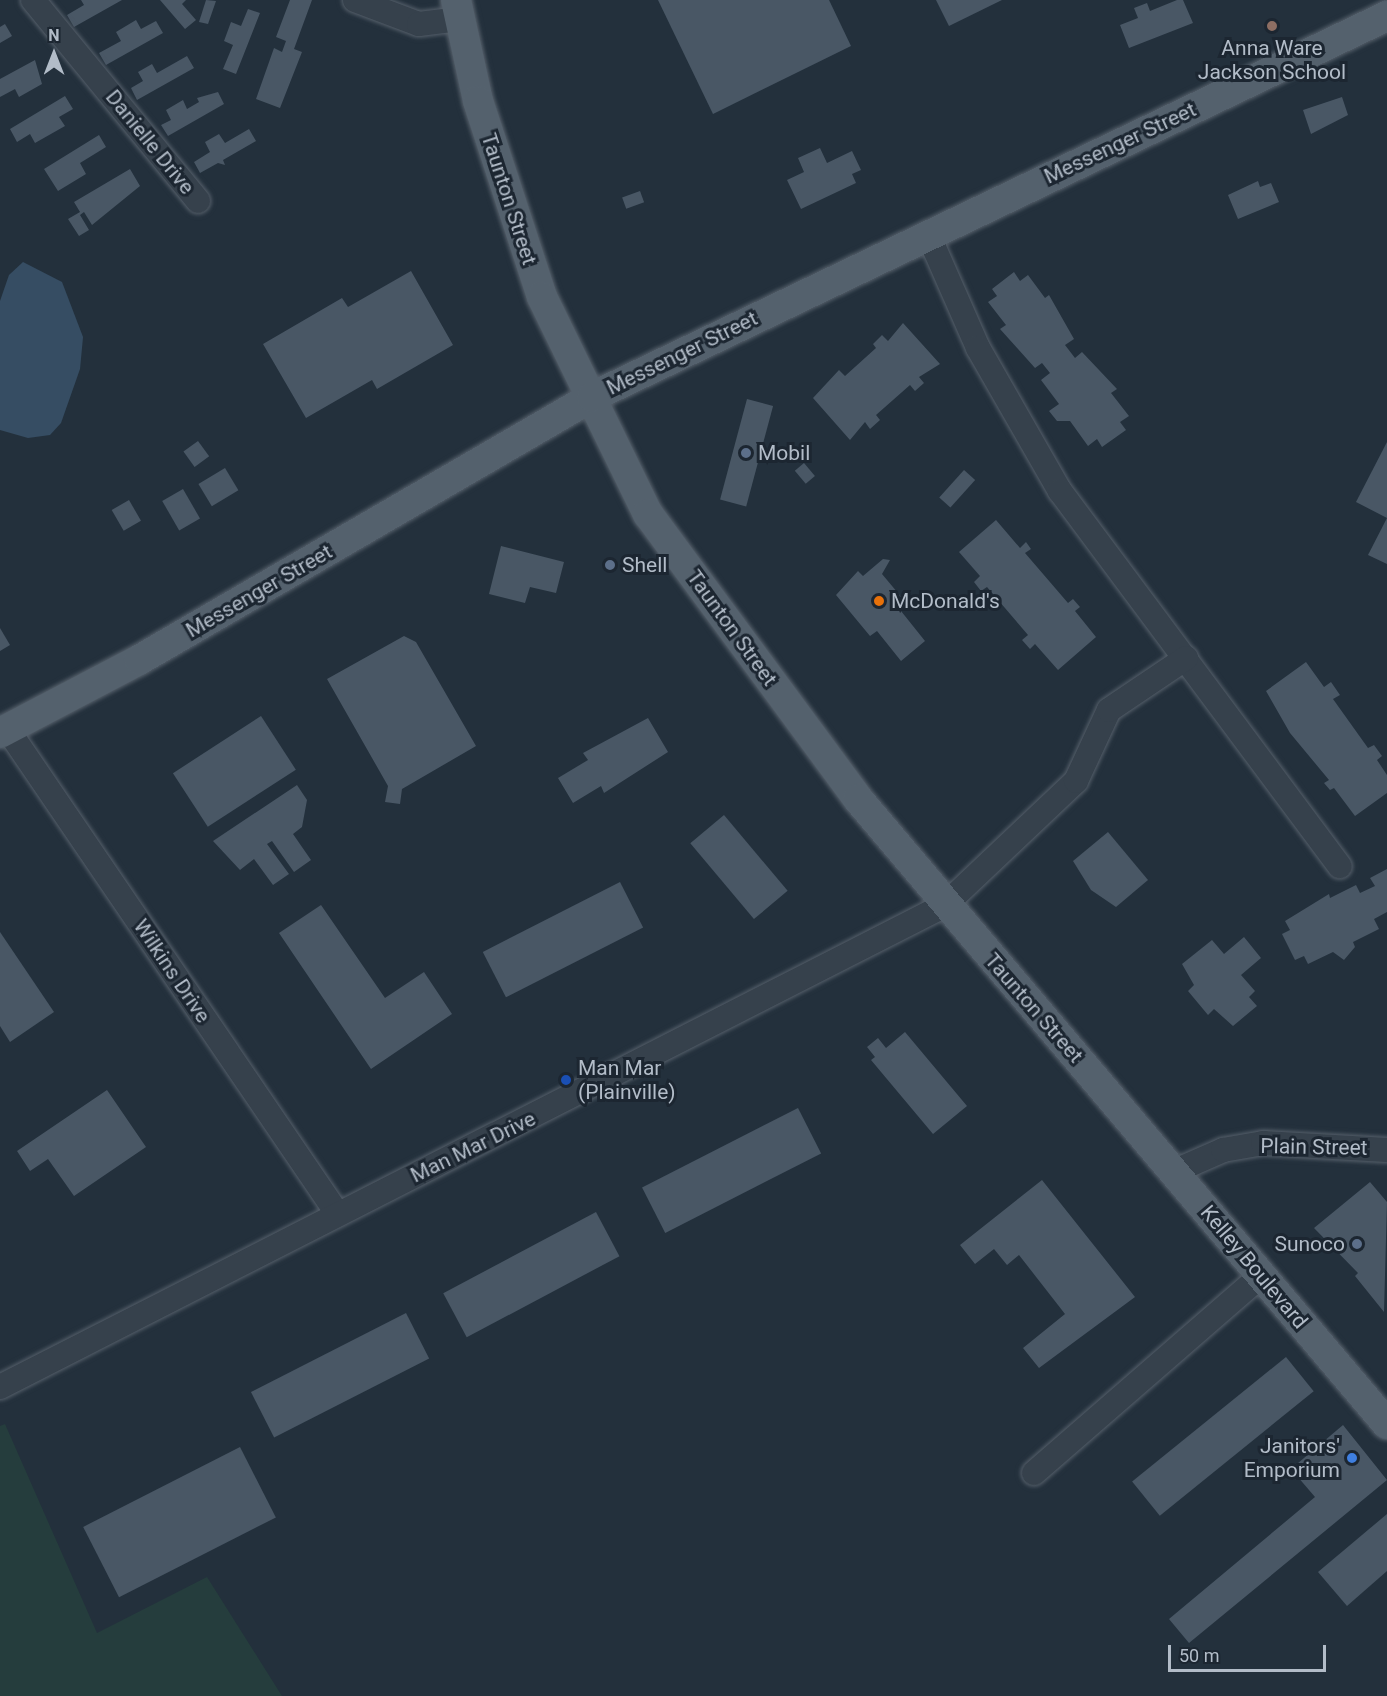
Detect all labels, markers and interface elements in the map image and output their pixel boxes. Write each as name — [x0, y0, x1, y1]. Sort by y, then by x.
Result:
marker: Anna Ware Jackson School — [1265, 19, 1279, 33]
north arrow — [24, 24, 84, 84]
text: N — [48, 26, 60, 45]
place label: Anna Ware Jackson School — [1198, 35, 1346, 85]
street label: Danielle Drive — [100, 85, 200, 199]
street label: Messenger Street — [1040, 97, 1200, 189]
street label: Taunton Street — [476, 130, 542, 268]
street label: Messenger Street — [603, 306, 761, 400]
place label: Mobil — [758, 440, 810, 466]
marker: Mobil — [739, 446, 753, 460]
street label: Messenger Street — [181, 539, 337, 643]
place label: Shell — [622, 552, 667, 578]
marker: Shell — [603, 558, 617, 572]
street label: Taunton Street — [682, 565, 782, 691]
place label: McDonald's — [891, 588, 1000, 614]
marker: McDonald's — [872, 594, 886, 608]
street label: Wilkins Drive — [128, 914, 216, 1028]
street label: Taunton Street — [980, 948, 1088, 1068]
place label: Man Mar (Plainville) — [578, 1055, 676, 1105]
marker: Man Mar (Plainville) — [559, 1073, 573, 1087]
street label: Man Mar Drive — [406, 1106, 540, 1188]
street label: Plain Street — [1260, 1133, 1368, 1161]
street label: Kelley Boulevard — [1195, 1200, 1313, 1334]
place label: Sunoco — [1274, 1231, 1345, 1257]
marker: Sunoco — [1350, 1237, 1364, 1251]
place label: Janitors' Emporium — [1244, 1433, 1340, 1483]
marker: Janitors' Emporium — [1345, 1451, 1359, 1465]
scale bar — [1171, 1633, 1328, 1671]
text: 50 m — [1179, 1645, 1219, 1666]

